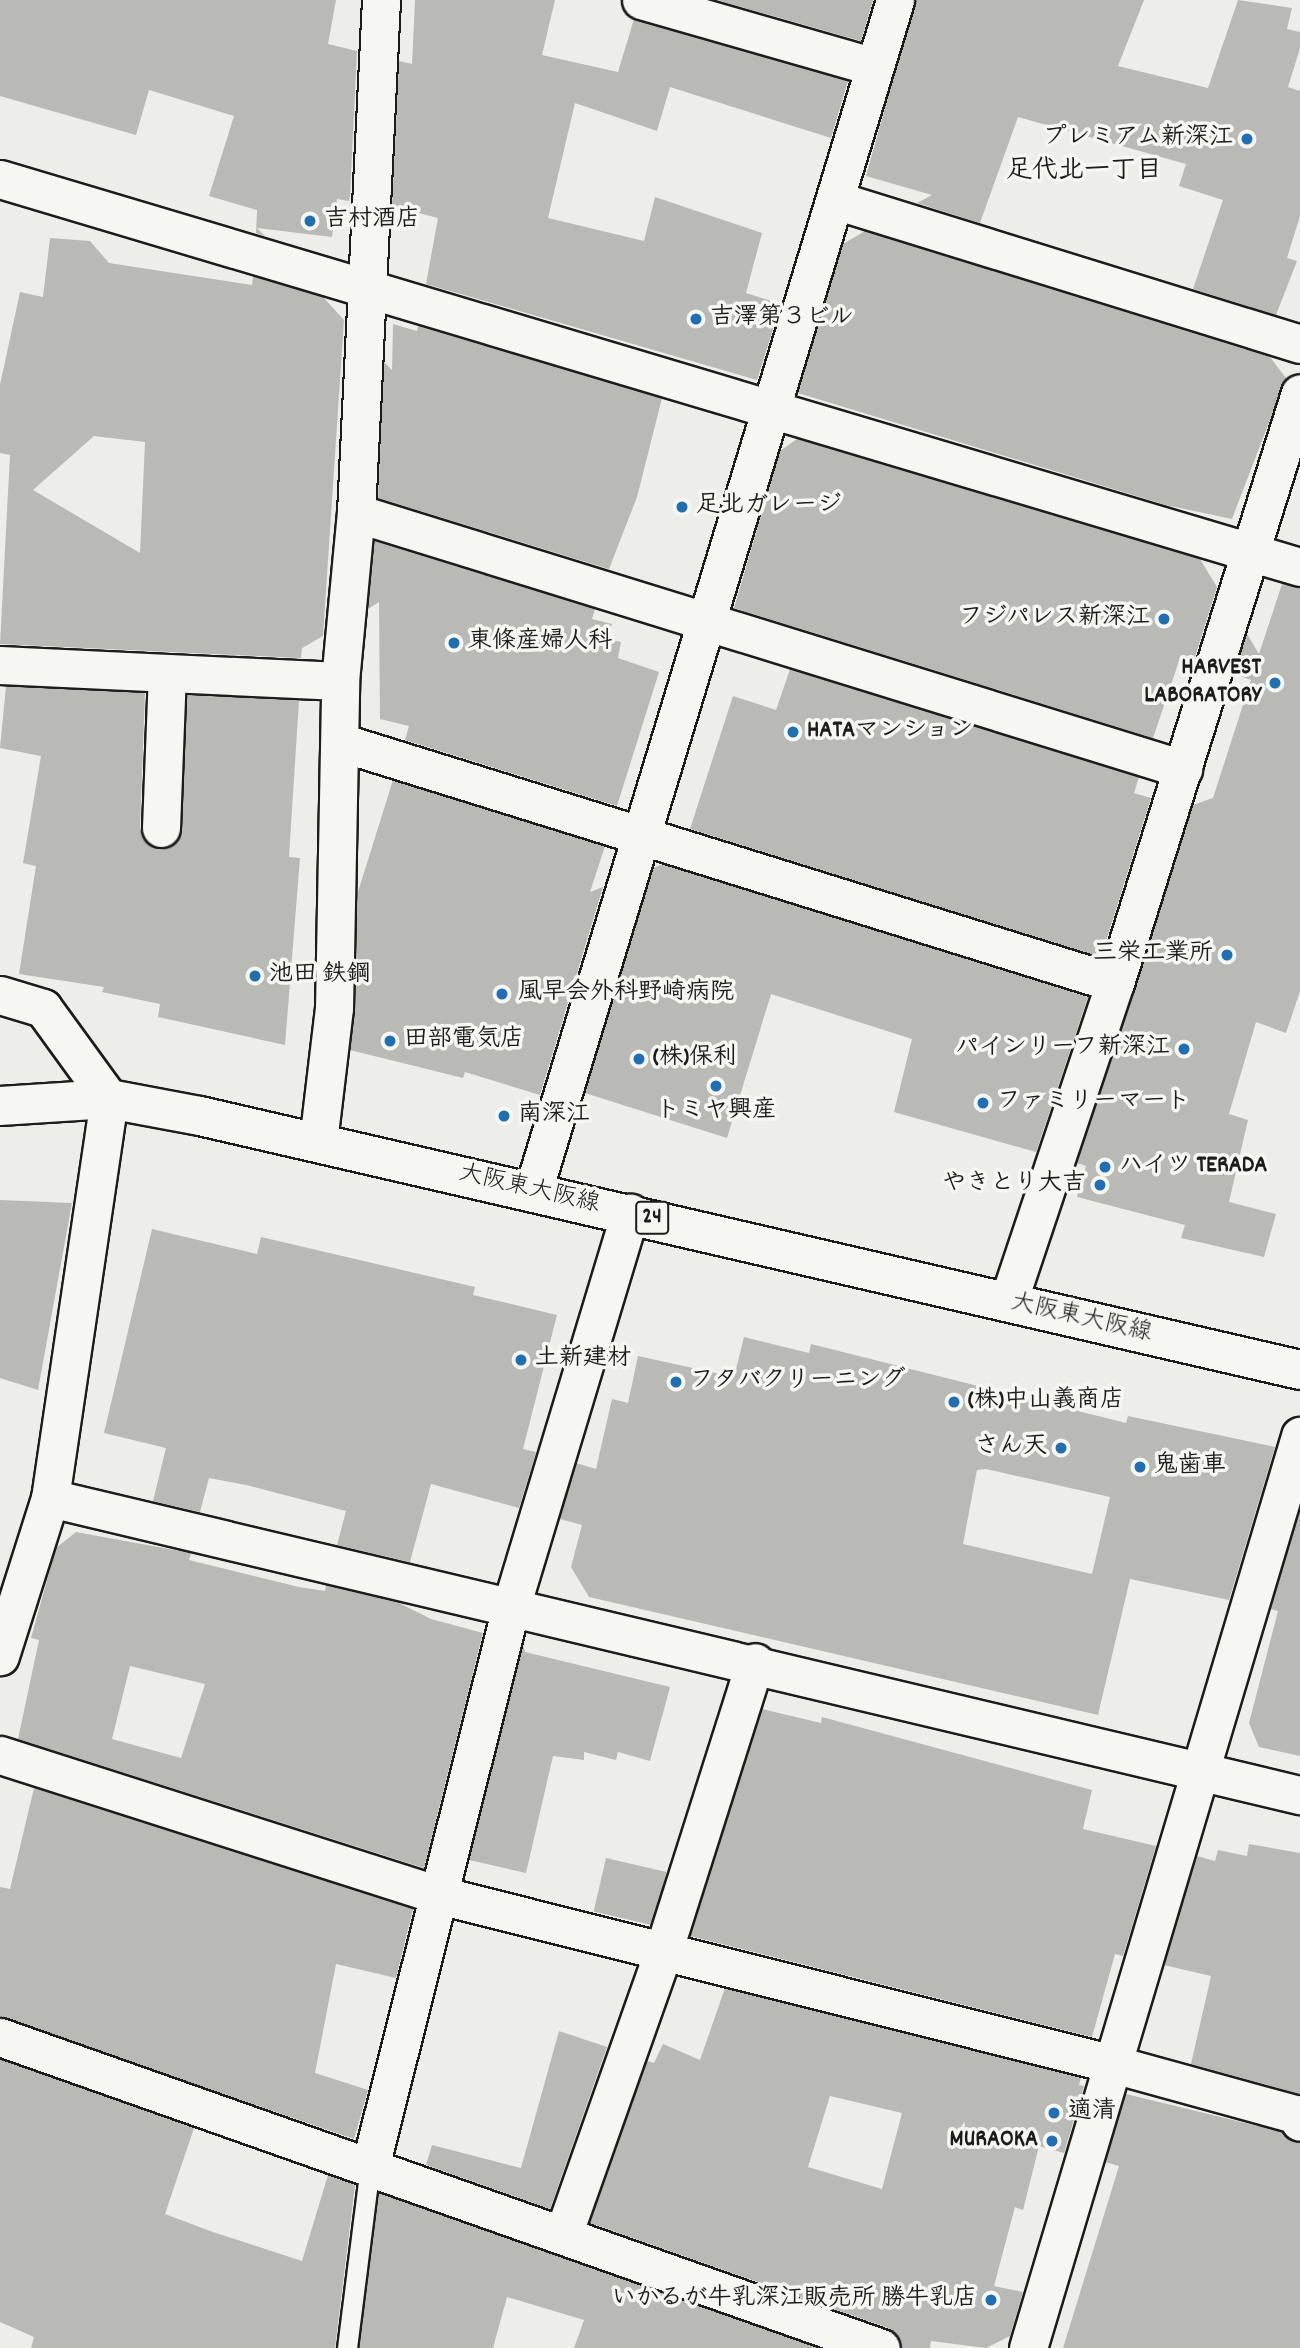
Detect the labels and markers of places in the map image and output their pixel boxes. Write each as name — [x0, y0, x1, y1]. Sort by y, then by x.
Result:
place label: プレミアム新深江 — [1041, 125, 1233, 153]
marker: プレミアム新深江 — [1239, 131, 1255, 147]
place label: 吉村酒店 — [324, 207, 420, 235]
marker: 吉村酒店 — [302, 213, 318, 229]
place label: 吉澤第３ビル — [710, 305, 854, 333]
marker: 吉澤第３ビル — [688, 311, 704, 327]
place label: 足北ガレージ — [696, 493, 841, 521]
marker: 足北ガレージ — [674, 499, 690, 515]
place label: フジパレス新深江 — [958, 605, 1150, 633]
marker: フジパレス新深江 — [1156, 611, 1172, 627]
place label: 東條産婦人科 — [468, 629, 612, 657]
marker: 東條産婦人科 — [446, 635, 462, 651]
place label: HARVEST LABORATORY — [1144, 655, 1261, 711]
marker: HARVEST LABORATORY — [1267, 675, 1283, 691]
place label: HATAマンション — [807, 718, 975, 746]
marker: HATAマンション — [785, 724, 801, 740]
place label: 三栄工業所 — [1093, 941, 1213, 969]
marker: 三栄工業所 — [1219, 947, 1235, 963]
place label: 池田 鉄鋼 — [269, 962, 370, 990]
marker: 池田 鉄鋼 — [247, 968, 263, 984]
place label: 風早会外科野崎病院 — [518, 980, 734, 1008]
marker: 風早会外科野崎病院 — [492, 984, 512, 1004]
place label: 田部電気店 — [404, 1027, 524, 1055]
marker: 田部電気店 — [382, 1033, 398, 1049]
place label: パインリーフ新深江 — [954, 1035, 1170, 1063]
marker: パインリーフ新深江 — [1176, 1041, 1192, 1057]
place label: (株)保利 — [653, 1045, 737, 1073]
marker: (株)保利 — [631, 1051, 647, 1067]
marker: トミヤ興産 — [708, 1078, 724, 1094]
place label: ファミリーマート — [997, 1089, 1189, 1117]
marker: ファミリーマート — [975, 1095, 991, 1111]
place label: トミヤ興産 — [656, 1098, 776, 1126]
place label: 南深江 — [518, 1102, 590, 1130]
marker: 南深江 — [496, 1108, 512, 1124]
place label: ハイツ TERADA — [1119, 1153, 1267, 1181]
marker: ハイツ TERADA — [1097, 1159, 1113, 1175]
place label: やきとり大吉 — [942, 1171, 1086, 1199]
marker: やきとり大吉 — [1092, 1177, 1108, 1193]
place label: 土新建材 — [535, 1346, 631, 1374]
marker: 土新建材 — [513, 1352, 529, 1368]
place label: フタバクリーニング — [690, 1368, 906, 1396]
marker: フタバクリーニング — [668, 1374, 684, 1390]
place label: (株)中山義商店 — [968, 1388, 1124, 1416]
marker: (株)中山義商店 — [946, 1394, 962, 1410]
place label: さん天 — [975, 1434, 1047, 1462]
marker: さん天 — [1053, 1440, 1069, 1456]
place label: 鬼歯車 — [1154, 1453, 1226, 1481]
marker: 鬼歯車 — [1132, 1459, 1148, 1475]
place label: 適清 — [1068, 2099, 1116, 2127]
marker: 適清 — [1046, 2105, 1062, 2121]
place label: MURAOKA — [950, 2127, 1038, 2155]
marker: MURAOKA — [1044, 2133, 1060, 2149]
place label: いかるが牛乳深江販売所 勝牛乳店 — [612, 2286, 977, 2314]
marker: いかるが牛乳深江販売所 勝牛乳店 — [983, 2292, 999, 2308]

